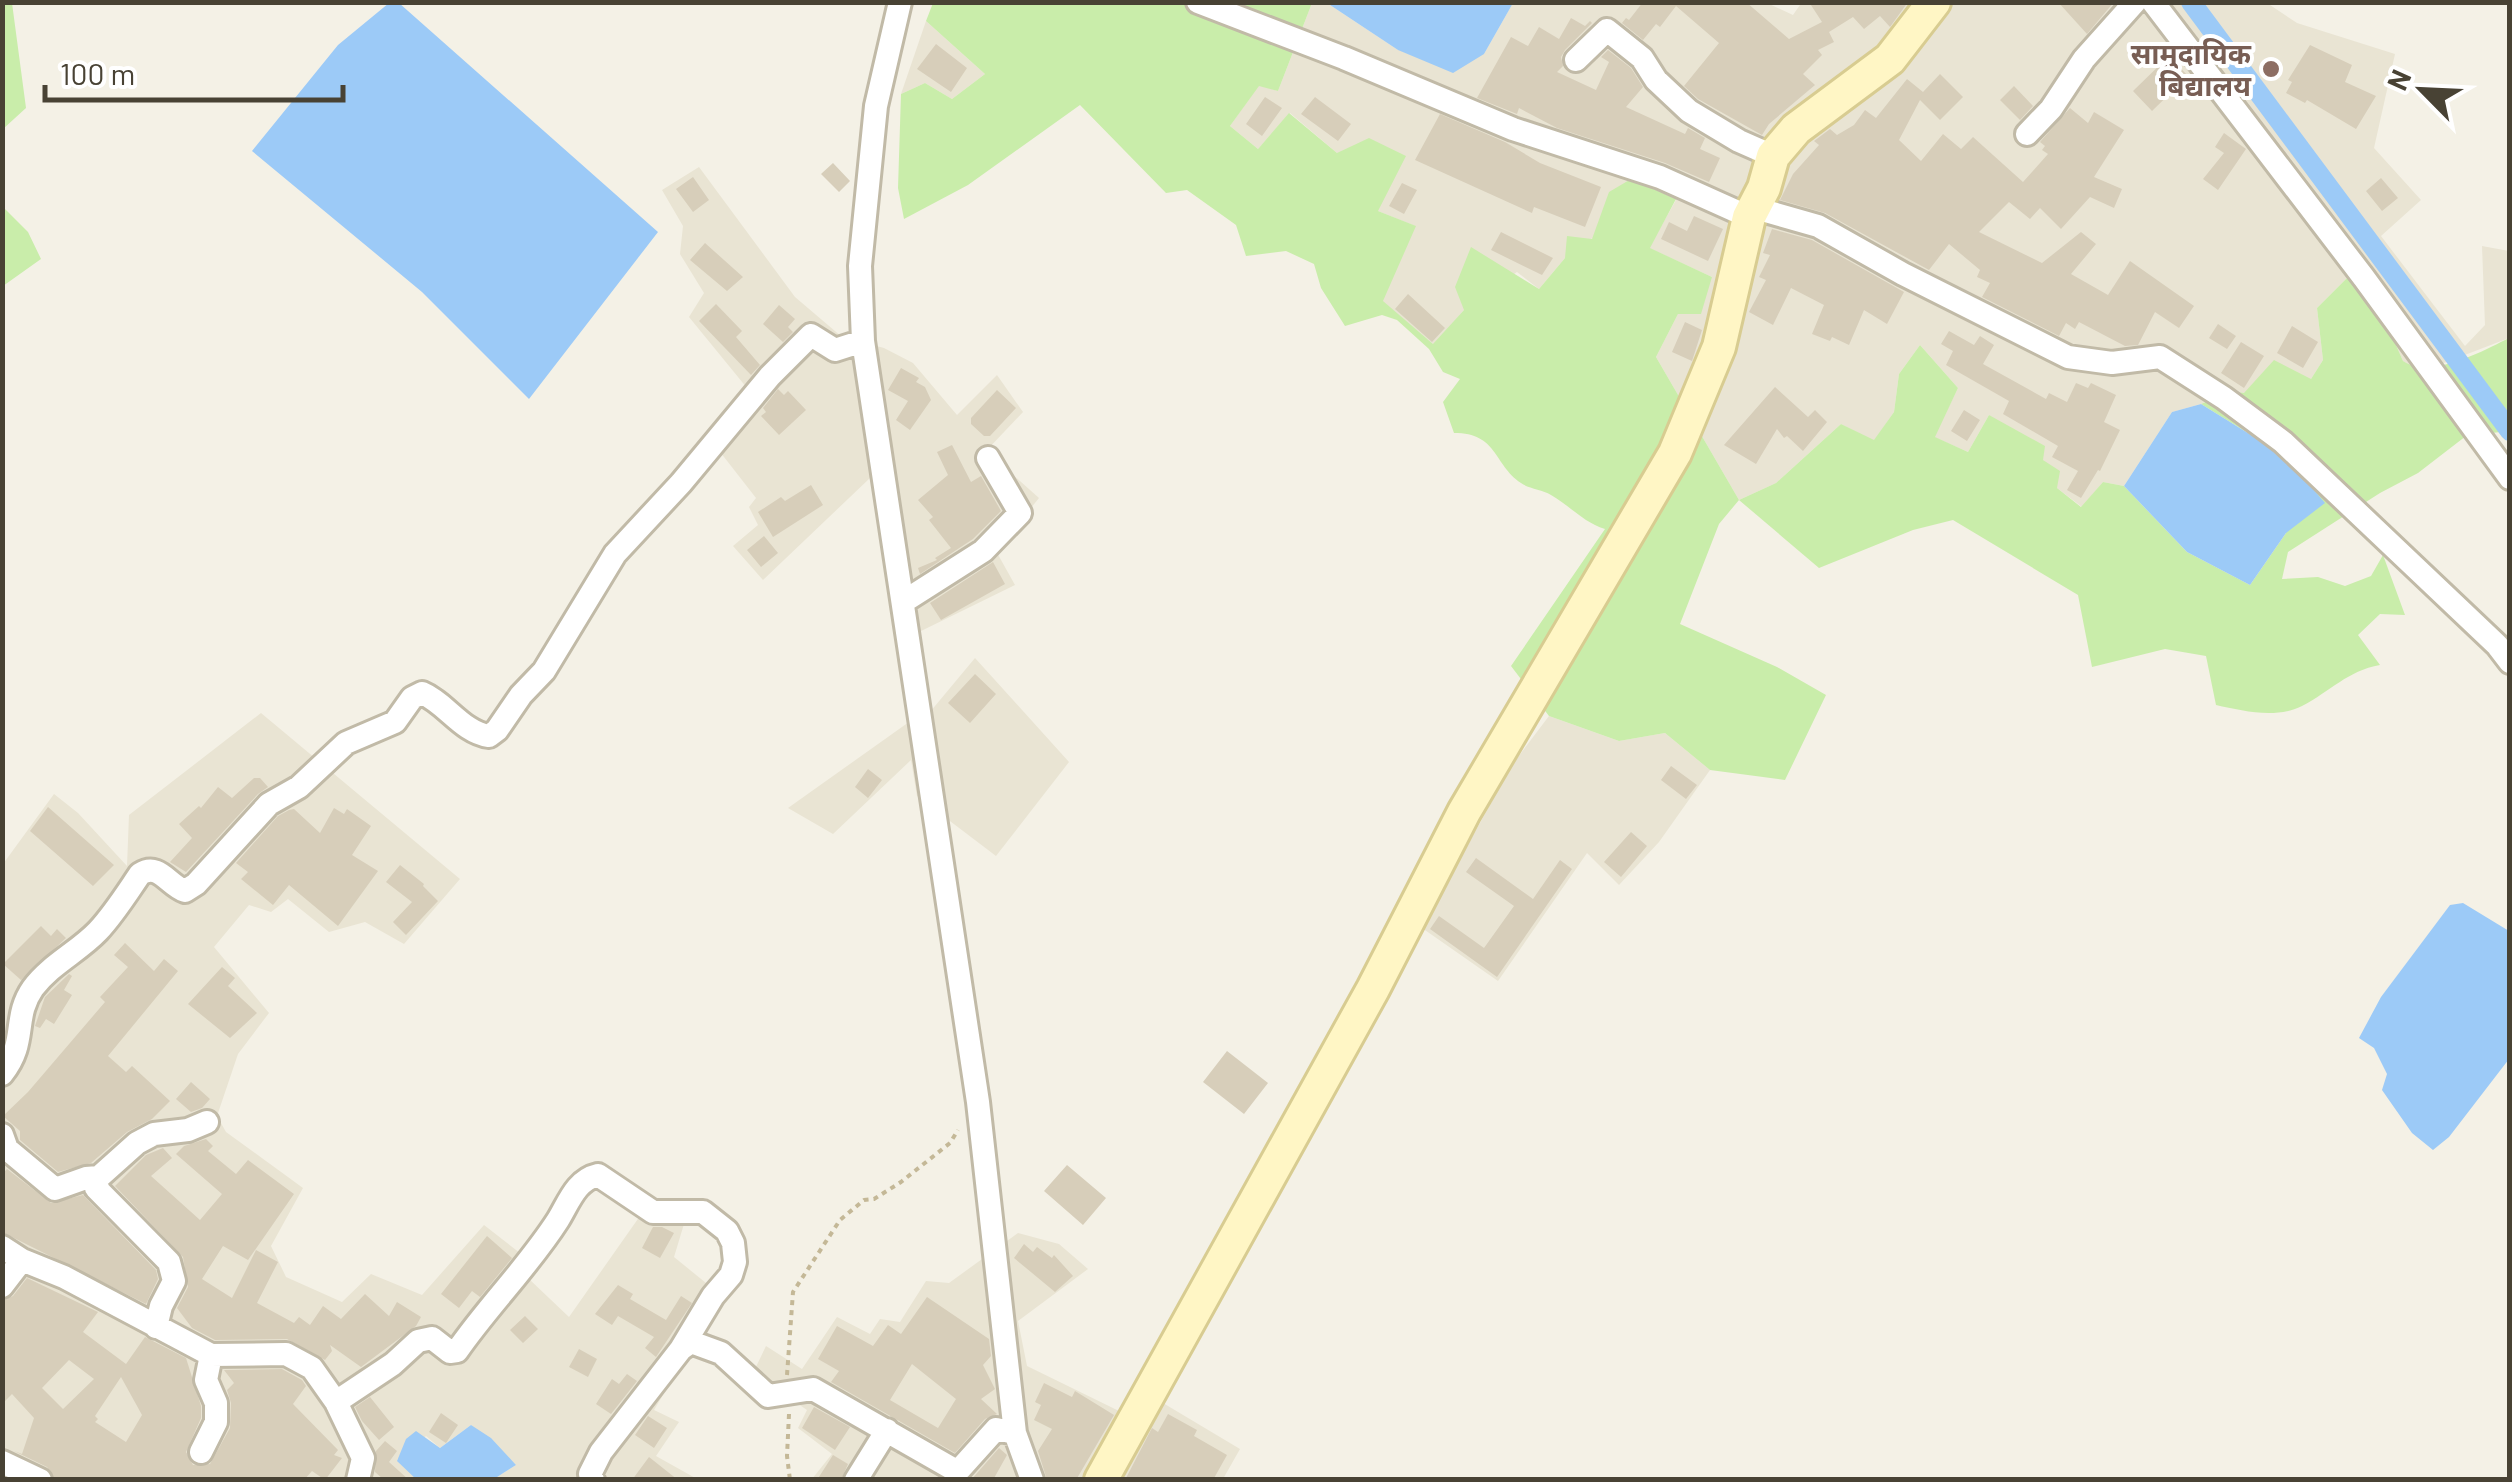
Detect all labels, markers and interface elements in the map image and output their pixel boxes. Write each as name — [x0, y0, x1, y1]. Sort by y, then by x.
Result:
place label: सामुदायिक बिद्यालय — [2131, 36, 2252, 102]
scale bar — [45, 40, 342, 102]
north arrow — [2372, 40, 2472, 140]
text: 100 m — [60, 55, 135, 91]
marker: सामुदायिक बिद्यालय — [2260, 58, 2282, 80]
text: N — [2379, 64, 2418, 95]

